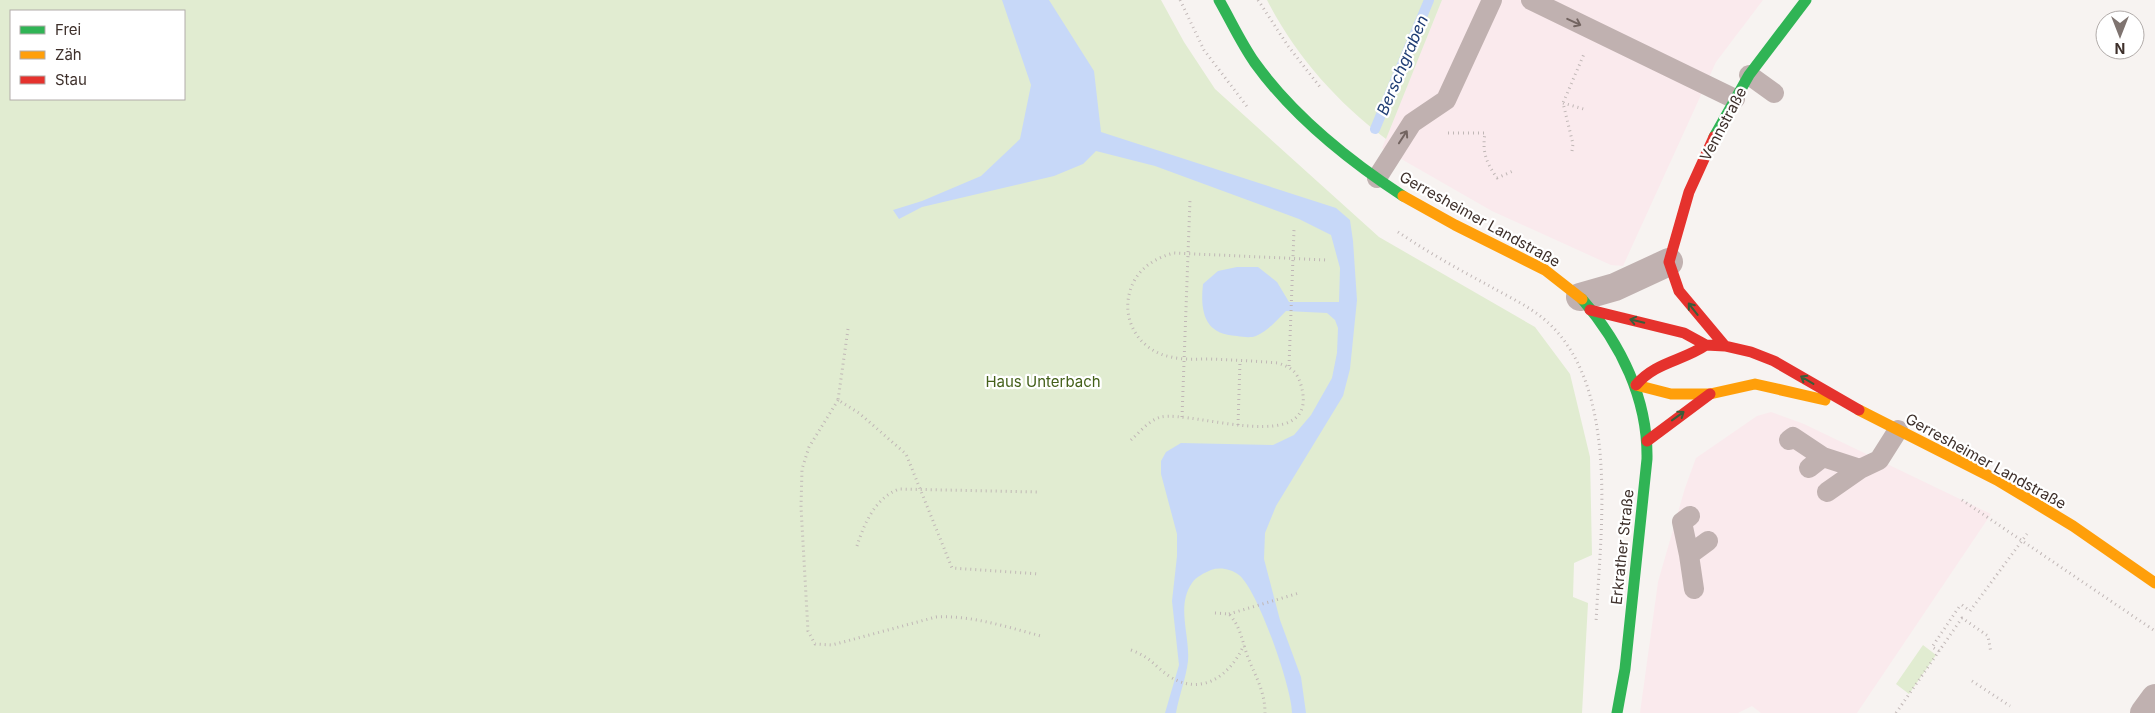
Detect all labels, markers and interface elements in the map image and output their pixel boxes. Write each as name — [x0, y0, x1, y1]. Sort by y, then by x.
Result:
legend — [10, 10, 185, 100]
north arrow — [2095, 10, 2145, 60]
water label: Berschgraben — [1372, 12, 1432, 118]
one-way arrow — [1566, 17, 1581, 27]
text: Frei — [55, 20, 81, 39]
text: N — [2115, 40, 2125, 57]
text: Zäh — [55, 45, 82, 64]
text: Stau — [55, 70, 87, 89]
street label: Vennstraße — [1696, 84, 1750, 164]
one-way arrow — [1398, 130, 1408, 144]
street label: Gerresheimer Landstraße — [1396, 167, 1564, 271]
one-way arrow — [1688, 302, 1698, 316]
one-way arrow — [1629, 316, 1645, 326]
park label: Haus Unterbach — [985, 372, 1101, 391]
one-way arrow — [1800, 375, 1814, 385]
street label: Gerresheimer Landstraße — [1902, 409, 2070, 513]
one-way arrow — [1671, 411, 1685, 421]
street label: Erkrather Straße — [1606, 488, 1638, 606]

